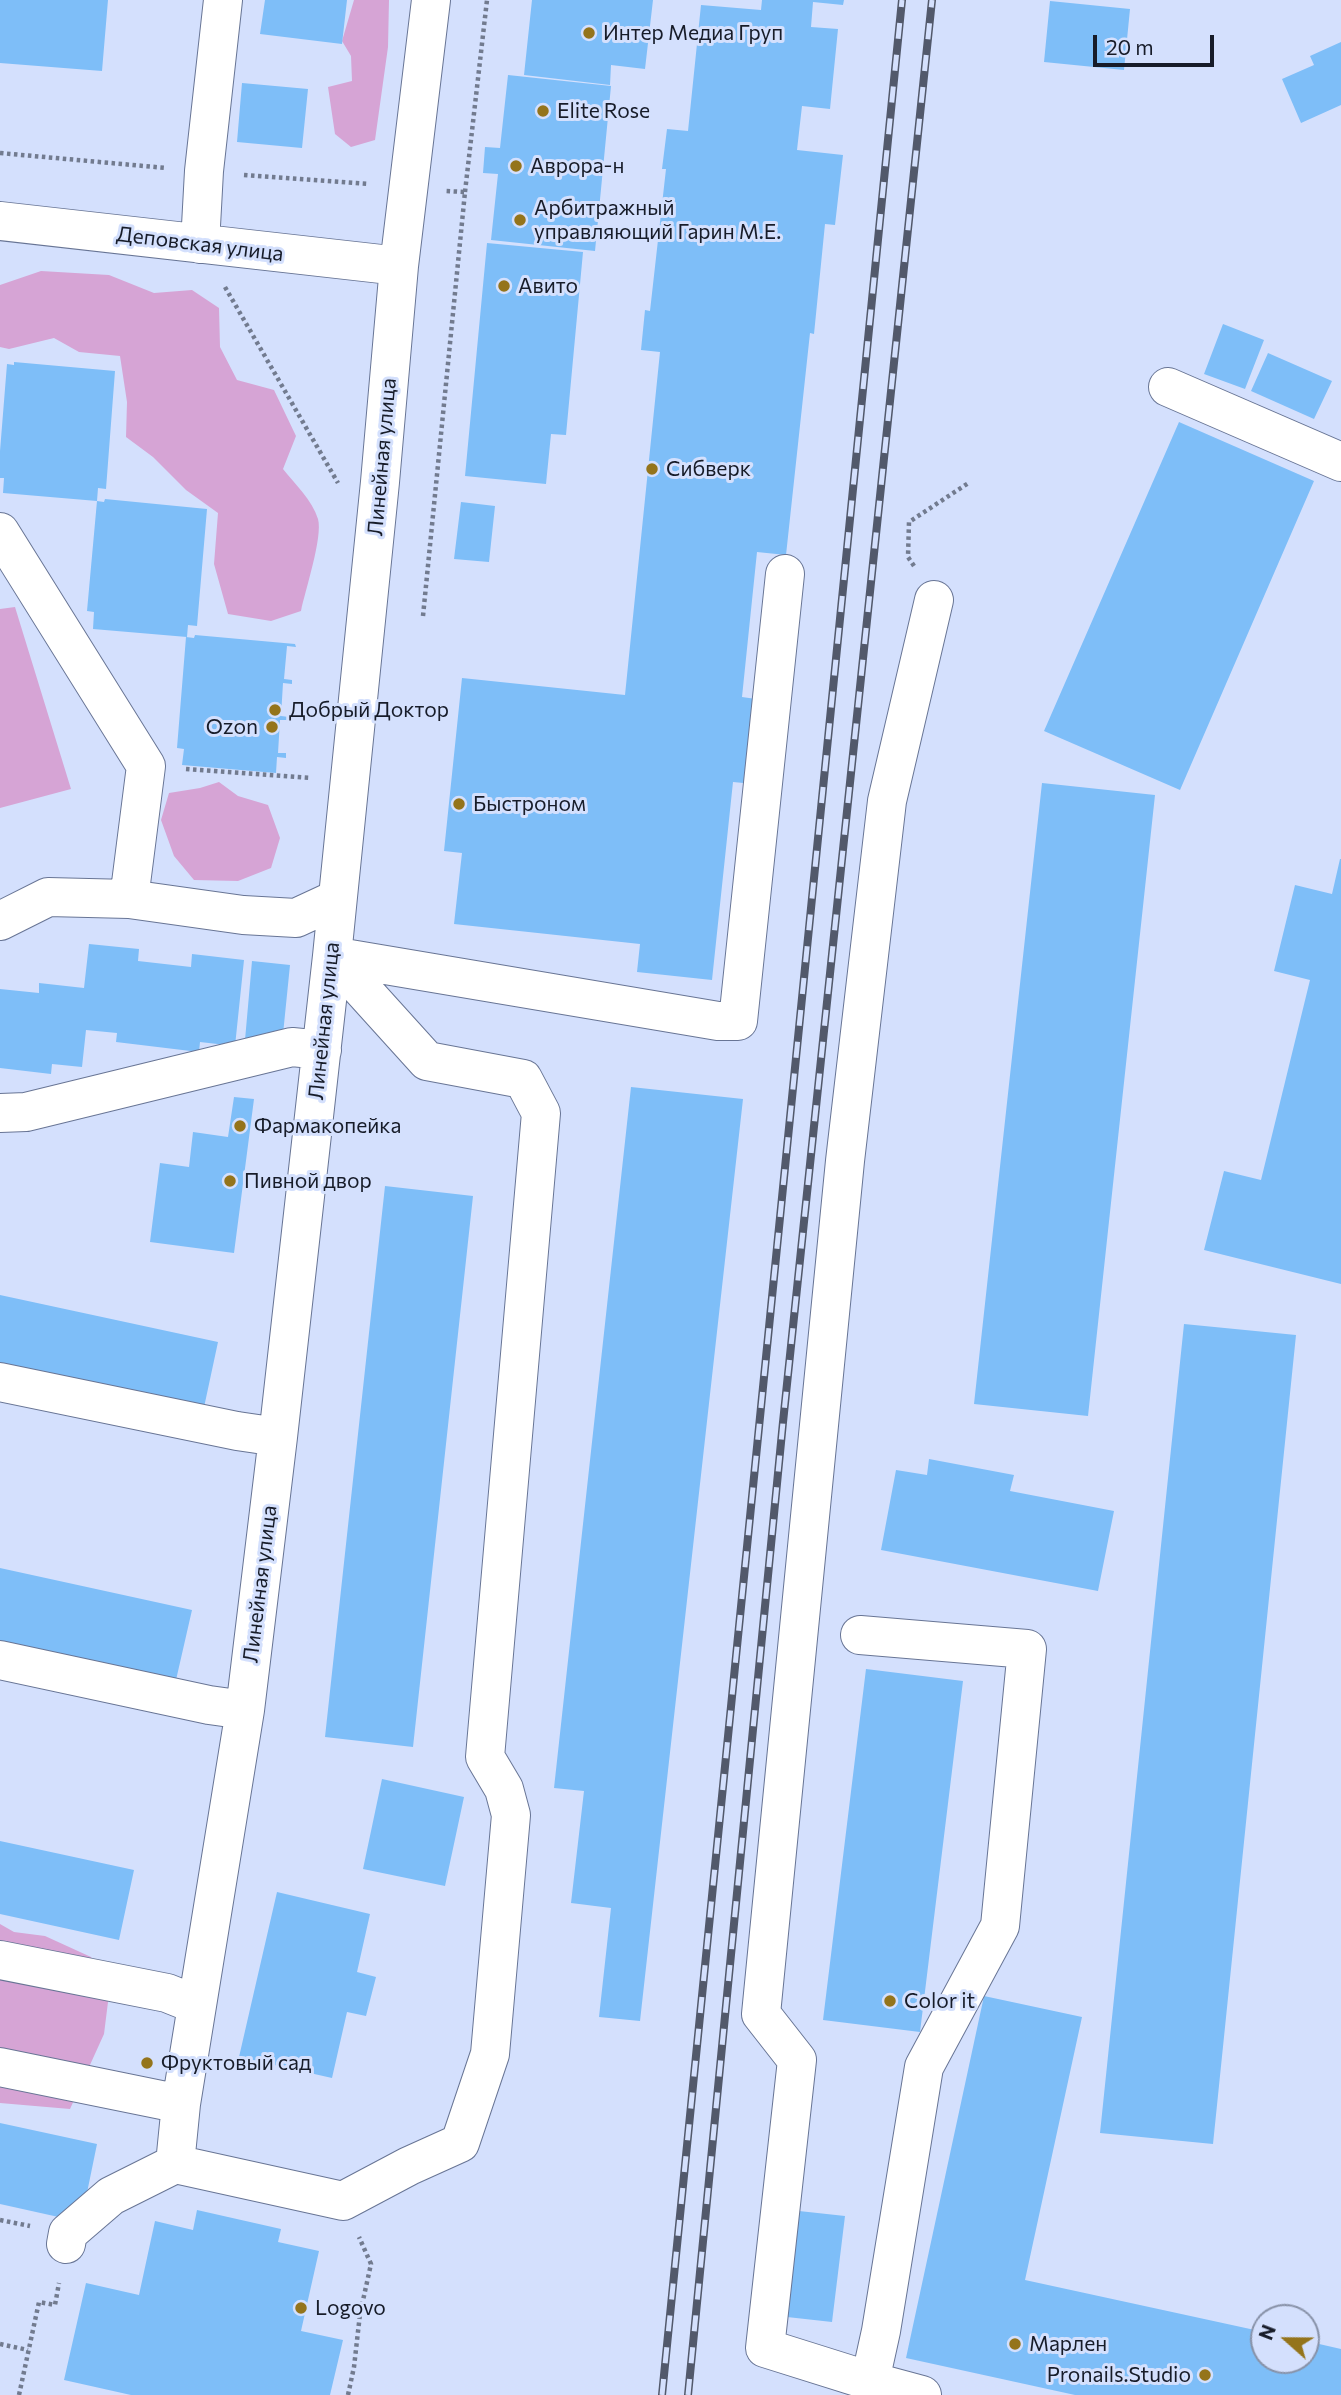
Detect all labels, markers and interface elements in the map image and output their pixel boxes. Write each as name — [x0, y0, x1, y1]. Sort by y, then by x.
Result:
place label: Интер Медиа Груп — [603, 20, 783, 46]
scale bar — [1096, 21, 1217, 65]
marker: Интер Медиа Груп — [581, 25, 597, 41]
text: 20 m — [1106, 34, 1154, 59]
place label: Elite Rose — [557, 98, 650, 124]
marker: Elite Rose — [535, 103, 551, 119]
place label: Аврора-н — [530, 153, 624, 179]
marker: Аврора-н — [508, 158, 524, 174]
place label: Арбитражный управляющий Гарин М.Е. — [534, 195, 781, 245]
marker: Арбитражный управляющий Гарин М.Е. — [512, 212, 528, 228]
street label: Деповская улица — [115, 221, 285, 267]
place label: Авито — [518, 273, 578, 299]
marker: Авито — [496, 278, 512, 294]
street label: Линейная улица — [363, 377, 401, 537]
place label: Сибверк — [666, 456, 751, 482]
marker: Сибверк — [644, 461, 660, 477]
place label: Добрый Доктор — [289, 697, 449, 723]
marker: Добрый Доктор — [267, 702, 283, 718]
place label: Ozon — [206, 714, 258, 740]
marker: Ozon — [264, 719, 280, 735]
place label: Быстроном — [473, 791, 586, 817]
marker: Быстроном — [451, 796, 467, 812]
street label: Линейная улица — [303, 941, 345, 1101]
place label: Фармакопейка — [254, 1113, 401, 1139]
marker: Фармакопейка — [232, 1118, 248, 1134]
place label: Пивной двор — [244, 1168, 372, 1194]
marker: Пивной двор — [222, 1173, 238, 1189]
street label: Линейная улица — [238, 1504, 282, 1664]
place label: Color it — [904, 1988, 975, 2014]
marker: Color it — [882, 1993, 898, 2009]
place label: Фруктовый сад — [161, 2050, 311, 2076]
marker: Фруктовый сад — [139, 2055, 155, 2071]
place label: Logovo — [315, 2295, 386, 2321]
marker: Logovo — [293, 2300, 309, 2316]
north arrow — [1250, 2304, 1320, 2374]
text: N — [1254, 2321, 1280, 2343]
place label: Марлен — [1029, 2331, 1107, 2357]
marker: Марлен — [1007, 2336, 1023, 2352]
place label: Pronails.Studio — [1047, 2362, 1191, 2388]
marker: Pronails.Studio — [1197, 2367, 1213, 2383]

